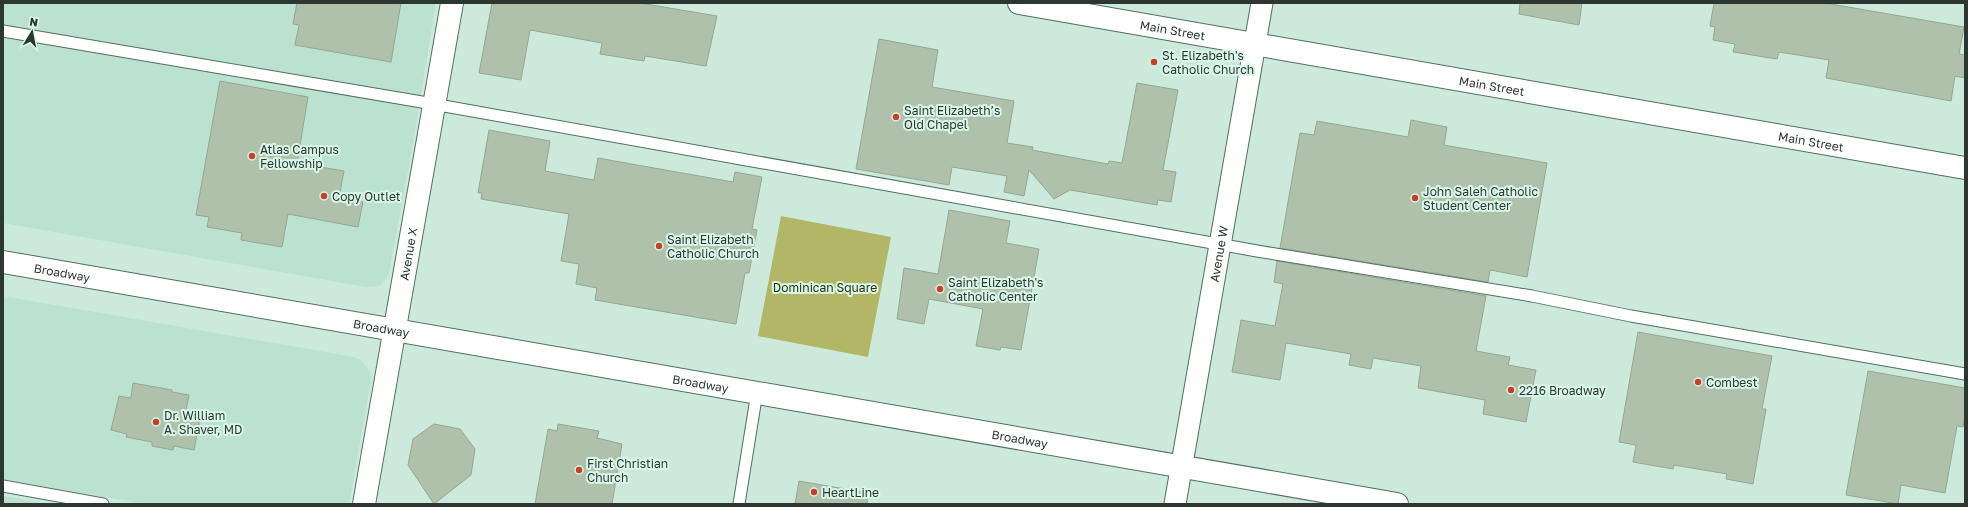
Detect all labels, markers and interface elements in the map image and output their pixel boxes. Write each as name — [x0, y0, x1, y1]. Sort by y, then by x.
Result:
north arrow — [12, 12, 52, 52]
text: N — [29, 15, 39, 29]
street label: Main Street — [1139, 17, 1207, 43]
place label: St. Elizabeth's Catholic Church — [1162, 48, 1254, 77]
marker: St. Elizabeth's Catholic Church — [1149, 57, 1159, 67]
street label: Main Street — [1458, 72, 1526, 99]
place label: Saint Elizabeth’s Old Chapel — [904, 103, 1000, 132]
marker: Saint Elizabeth’s Old Chapel — [891, 112, 901, 122]
street label: Main Street — [1777, 128, 1845, 154]
place label: Atlas Campus Fellowship — [260, 142, 339, 171]
marker: Atlas Campus Fellowship — [247, 151, 257, 161]
place label: John Saleh Catholic Student Center — [1423, 184, 1538, 213]
place label: Copy Outlet — [332, 189, 401, 204]
marker: Copy Outlet — [319, 191, 329, 201]
marker: John Saleh Catholic Student Center — [1410, 193, 1420, 203]
street label: Avenue W — [1206, 224, 1231, 283]
street label: Avenue X — [396, 226, 420, 281]
place label: Saint Elizabeth Catholic Church — [667, 232, 759, 261]
marker: Saint Elizabeth Catholic Church — [654, 241, 664, 251]
street label: Broadway — [33, 260, 92, 285]
place label: Saint Elizabeth's Catholic Center — [948, 275, 1043, 304]
park label: Dominican Square — [773, 280, 877, 295]
marker: Saint Elizabeth's Catholic Center — [935, 284, 945, 294]
street label: Broadway — [352, 315, 411, 340]
street label: Broadway — [671, 371, 730, 395]
place label: Combest — [1706, 375, 1758, 390]
marker: Combest — [1693, 377, 1703, 387]
place label: 2216 Broadway — [1519, 383, 1606, 398]
marker: 2216 Broadway — [1506, 385, 1516, 395]
place label: Dr. William A. Shaver, MD — [164, 408, 242, 437]
marker: Dr. William A. Shaver, MD — [151, 417, 161, 427]
street label: Broadway — [991, 426, 1049, 451]
place label: First Christian Church — [587, 456, 668, 485]
marker: First Christian Church — [574, 465, 584, 475]
place label: HeartLine — [822, 485, 879, 500]
marker: HeartLine — [809, 487, 819, 497]

